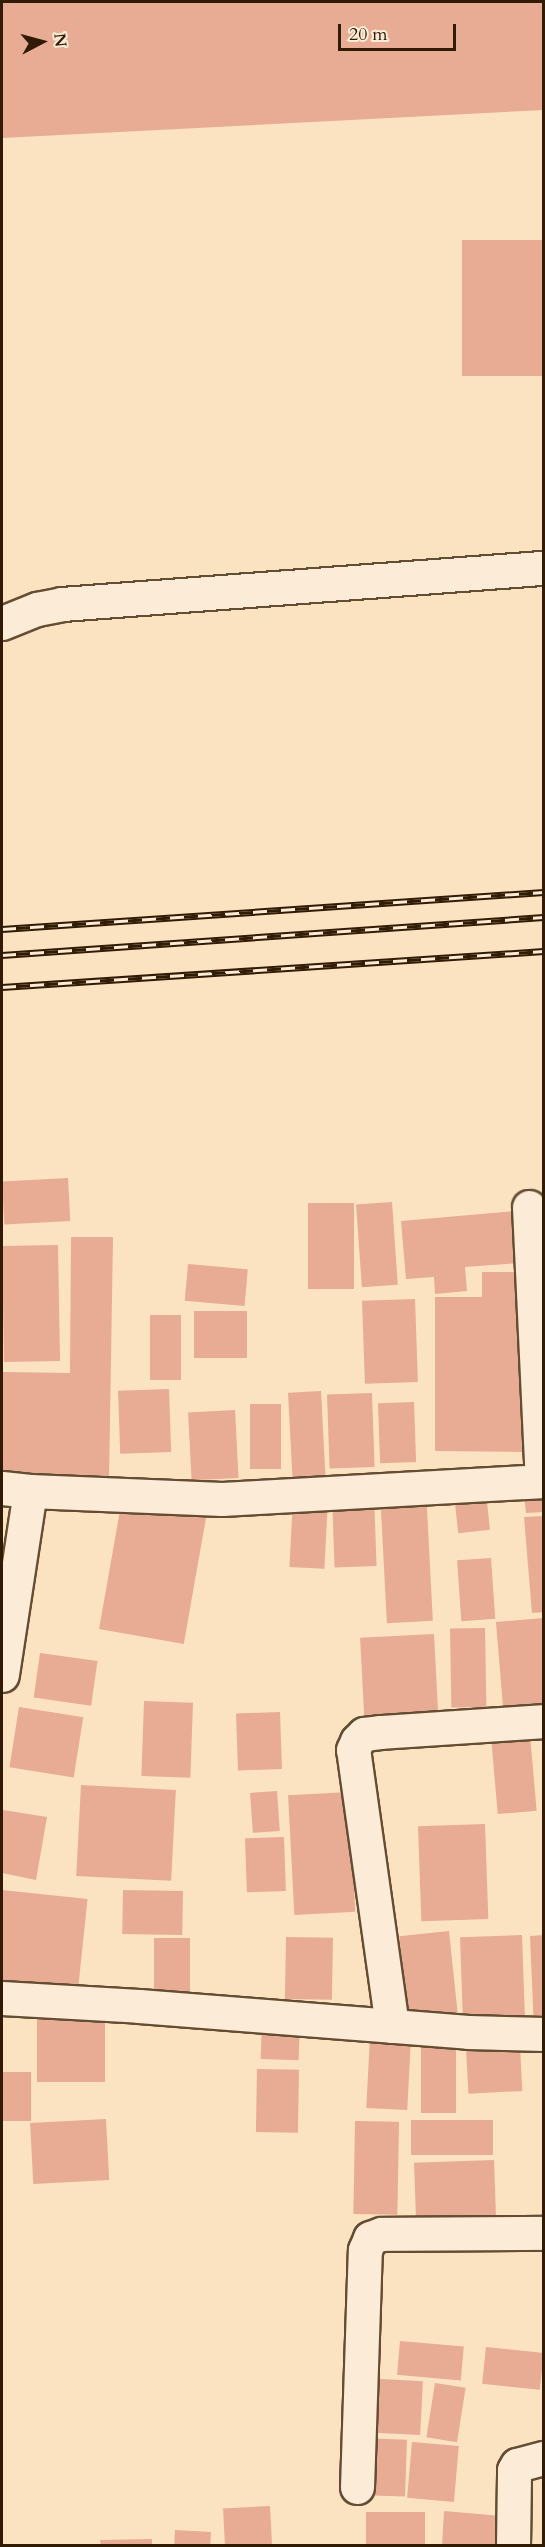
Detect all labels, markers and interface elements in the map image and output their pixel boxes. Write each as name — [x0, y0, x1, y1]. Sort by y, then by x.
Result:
north arrow — [12, 12, 72, 72]
scale bar — [341, 12, 460, 50]
text: 20 m — [349, 22, 388, 47]
text: N — [48, 32, 72, 48]

